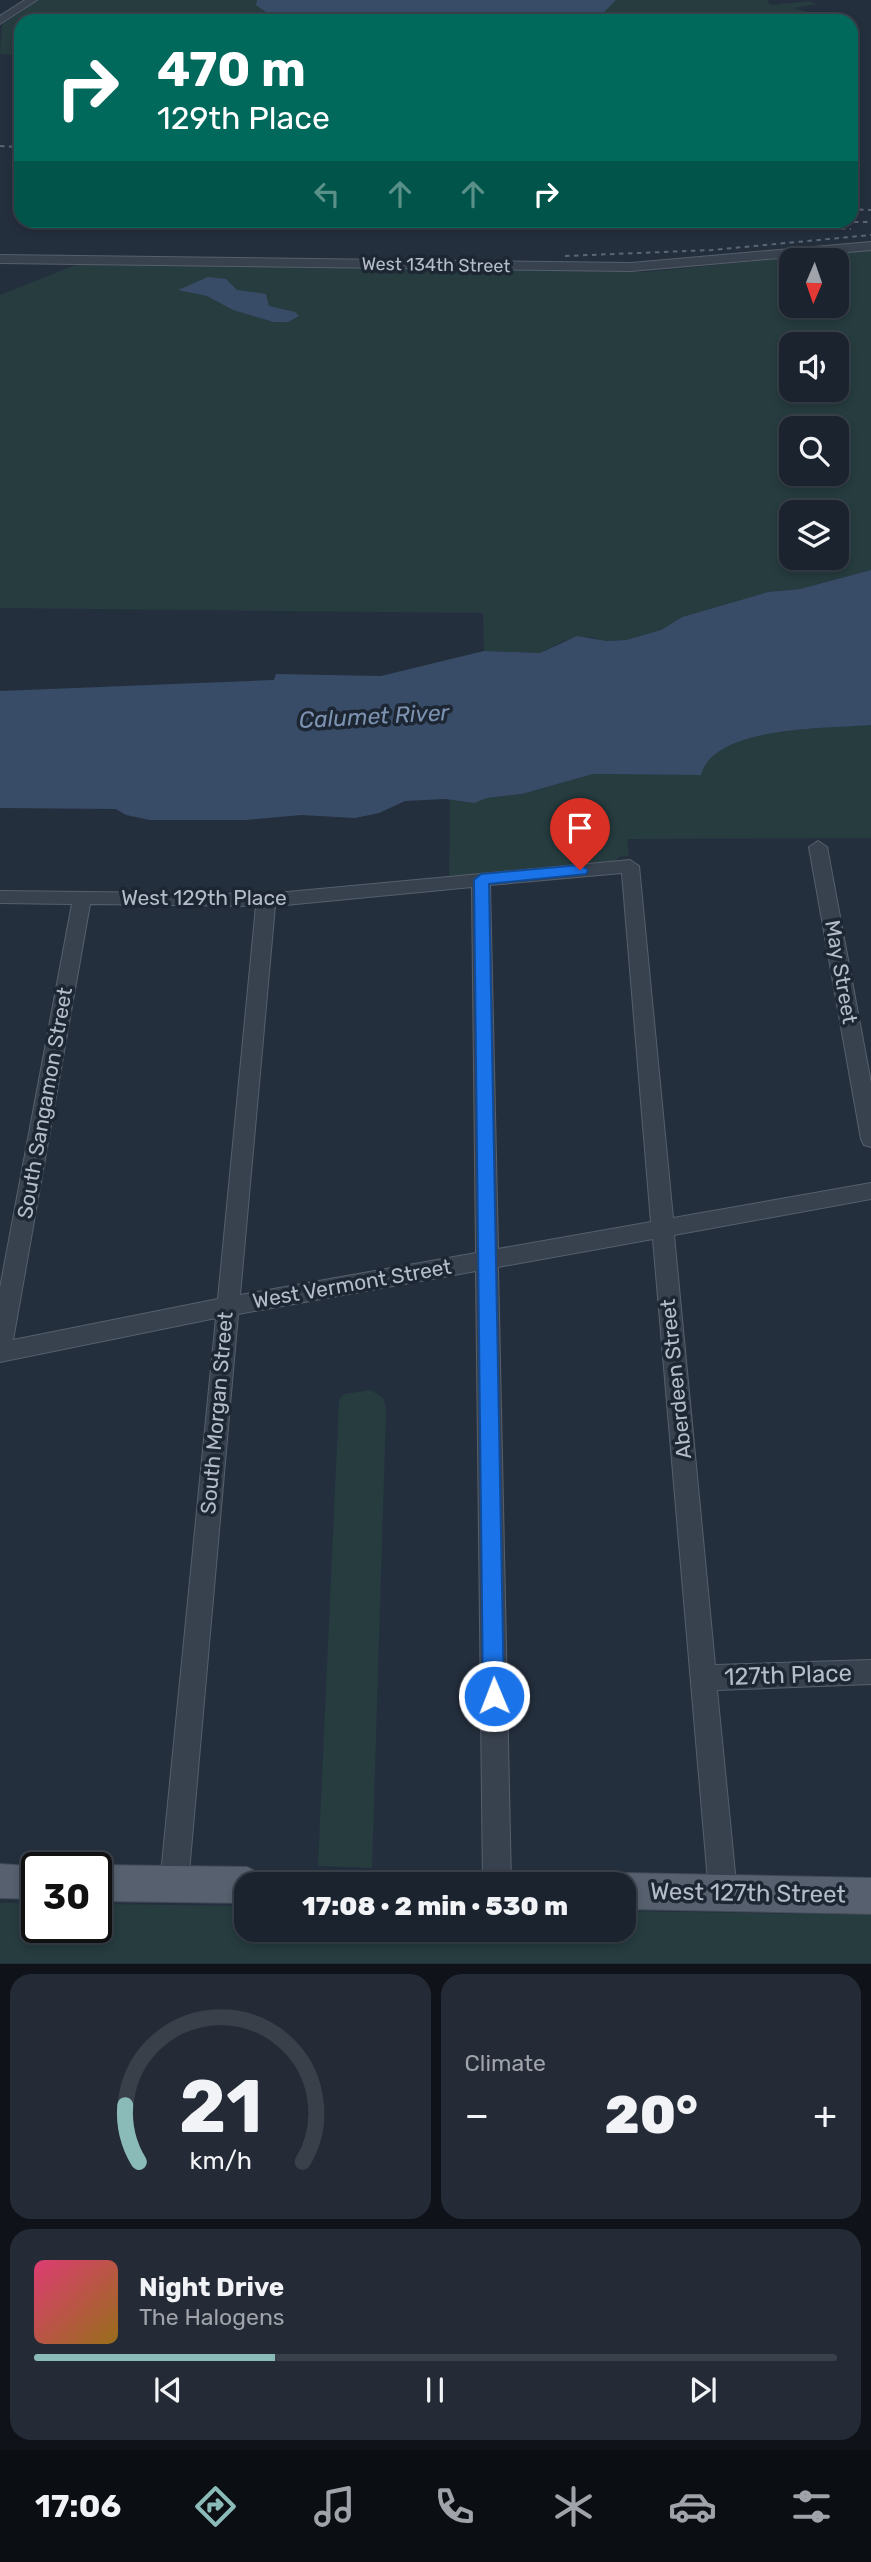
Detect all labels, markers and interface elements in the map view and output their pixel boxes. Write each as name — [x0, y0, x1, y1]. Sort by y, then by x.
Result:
text: 470 m — [157, 40, 306, 98]
icon: right — [42, 42, 133, 133]
text: 129th Place — [157, 99, 330, 137]
icon: left — [308, 175, 346, 213]
icon: ahead — [381, 175, 419, 213]
icon: ahead — [454, 175, 492, 213]
icon: right — [527, 175, 565, 213]
north arrow — [779, 248, 849, 318]
map controls — [779, 248, 849, 570]
street label: West 134th Street — [361, 253, 511, 277]
button: sound — [779, 332, 849, 402]
button: search — [779, 416, 849, 486]
button: layers — [779, 500, 849, 570]
water label: Calumet River — [298, 698, 451, 734]
pin — [550, 798, 610, 870]
icon: arrive — [561, 809, 599, 847]
street label: West 129th Place — [121, 885, 287, 910]
street label: May Street — [820, 918, 863, 1026]
street label: South Sangamon Street — [12, 985, 77, 1221]
street label: West Vermont Street — [251, 1254, 453, 1313]
street label: Aberdeen Street — [655, 1298, 696, 1460]
street label: South Morgan Street — [195, 1311, 238, 1515]
position arrow — [457, 1659, 531, 1733]
street label: 127th Place — [724, 1659, 852, 1691]
speed limit sign: 30 — [21, 1852, 112, 1943]
street label: West 127th Street — [650, 1877, 846, 1909]
text: 17:08 · 2 min · 530 m — [302, 1891, 568, 1922]
text: Climate — [465, 2049, 546, 2077]
text: 21 — [179, 2065, 262, 2151]
text: 20° — [605, 2084, 698, 2146]
text: − — [465, 2092, 489, 2138]
text: + — [813, 2092, 837, 2138]
text: km/h — [189, 2146, 251, 2175]
text: Night Drive — [139, 2272, 284, 2303]
text: The Halogens — [139, 2303, 285, 2331]
icon: previous — [149, 2371, 187, 2409]
icon: pause — [416, 2371, 454, 2409]
icon: next — [684, 2371, 722, 2409]
icon: directions — [191, 2482, 240, 2531]
icon: music — [310, 2482, 359, 2531]
icon: phone — [430, 2482, 479, 2531]
icon: climate — [549, 2482, 598, 2531]
icon: car — [668, 2482, 717, 2531]
icon: filters — [787, 2482, 836, 2531]
text: 17:06 — [35, 2487, 121, 2525]

